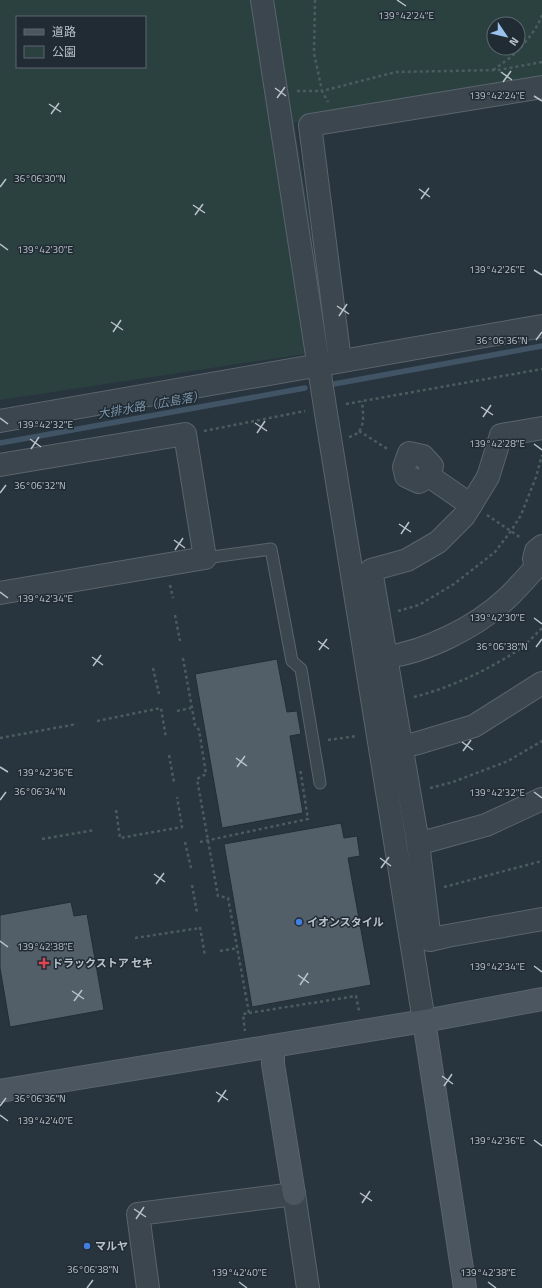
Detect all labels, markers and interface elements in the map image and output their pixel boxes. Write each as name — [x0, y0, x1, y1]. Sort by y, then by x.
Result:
text: 139°42'24"E — [378, 8, 435, 23]
legend — [16, 16, 146, 68]
north arrow — [486, 16, 526, 56]
text: 道路 — [52, 22, 76, 41]
text: N — [505, 34, 523, 49]
text: 公園 — [52, 42, 76, 61]
text: 139°42'24"E — [469, 88, 526, 103]
text: 36°06'30"N — [14, 171, 66, 186]
text: 139°42'30"E — [17, 242, 74, 257]
text: 139°42'26"E — [469, 262, 526, 277]
text: 36°06'36"N — [476, 333, 528, 348]
water label: 大排水路（広島落） — [96, 386, 206, 423]
text: 139°42'32"E — [17, 417, 74, 432]
text: 139°42'28"E — [469, 436, 526, 451]
text: 36°06'32"N — [14, 478, 66, 493]
text: 139°42'34"E — [17, 591, 74, 606]
text: 139°42'30"E — [469, 610, 526, 625]
text: 36°06'38"N — [476, 639, 528, 654]
text: 139°42'36"E — [17, 765, 74, 780]
text: 36°06'34"N — [14, 784, 66, 799]
text: 139°42'32"E — [469, 785, 526, 800]
place label: イオンスタイル — [307, 914, 384, 930]
marker: イオンスタイル — [294, 917, 304, 927]
text: 139°42'38"E — [17, 939, 74, 954]
place label: ドラックストア セキ — [52, 955, 153, 971]
marker: ドラックストア セキ — [39, 958, 49, 968]
text: 139°42'34"E — [469, 959, 526, 974]
text: 36°06'36"N — [14, 1091, 66, 1106]
text: 139°42'40"E — [17, 1113, 74, 1128]
text: 139°42'36"E — [469, 1133, 526, 1148]
place label: マルヤ — [95, 1238, 128, 1254]
marker: マルヤ — [82, 1241, 92, 1251]
text: 36°06'38"N — [67, 1262, 119, 1277]
text: 139°42'40"E — [211, 1265, 268, 1280]
text: 139°42'38"E — [460, 1265, 517, 1280]

